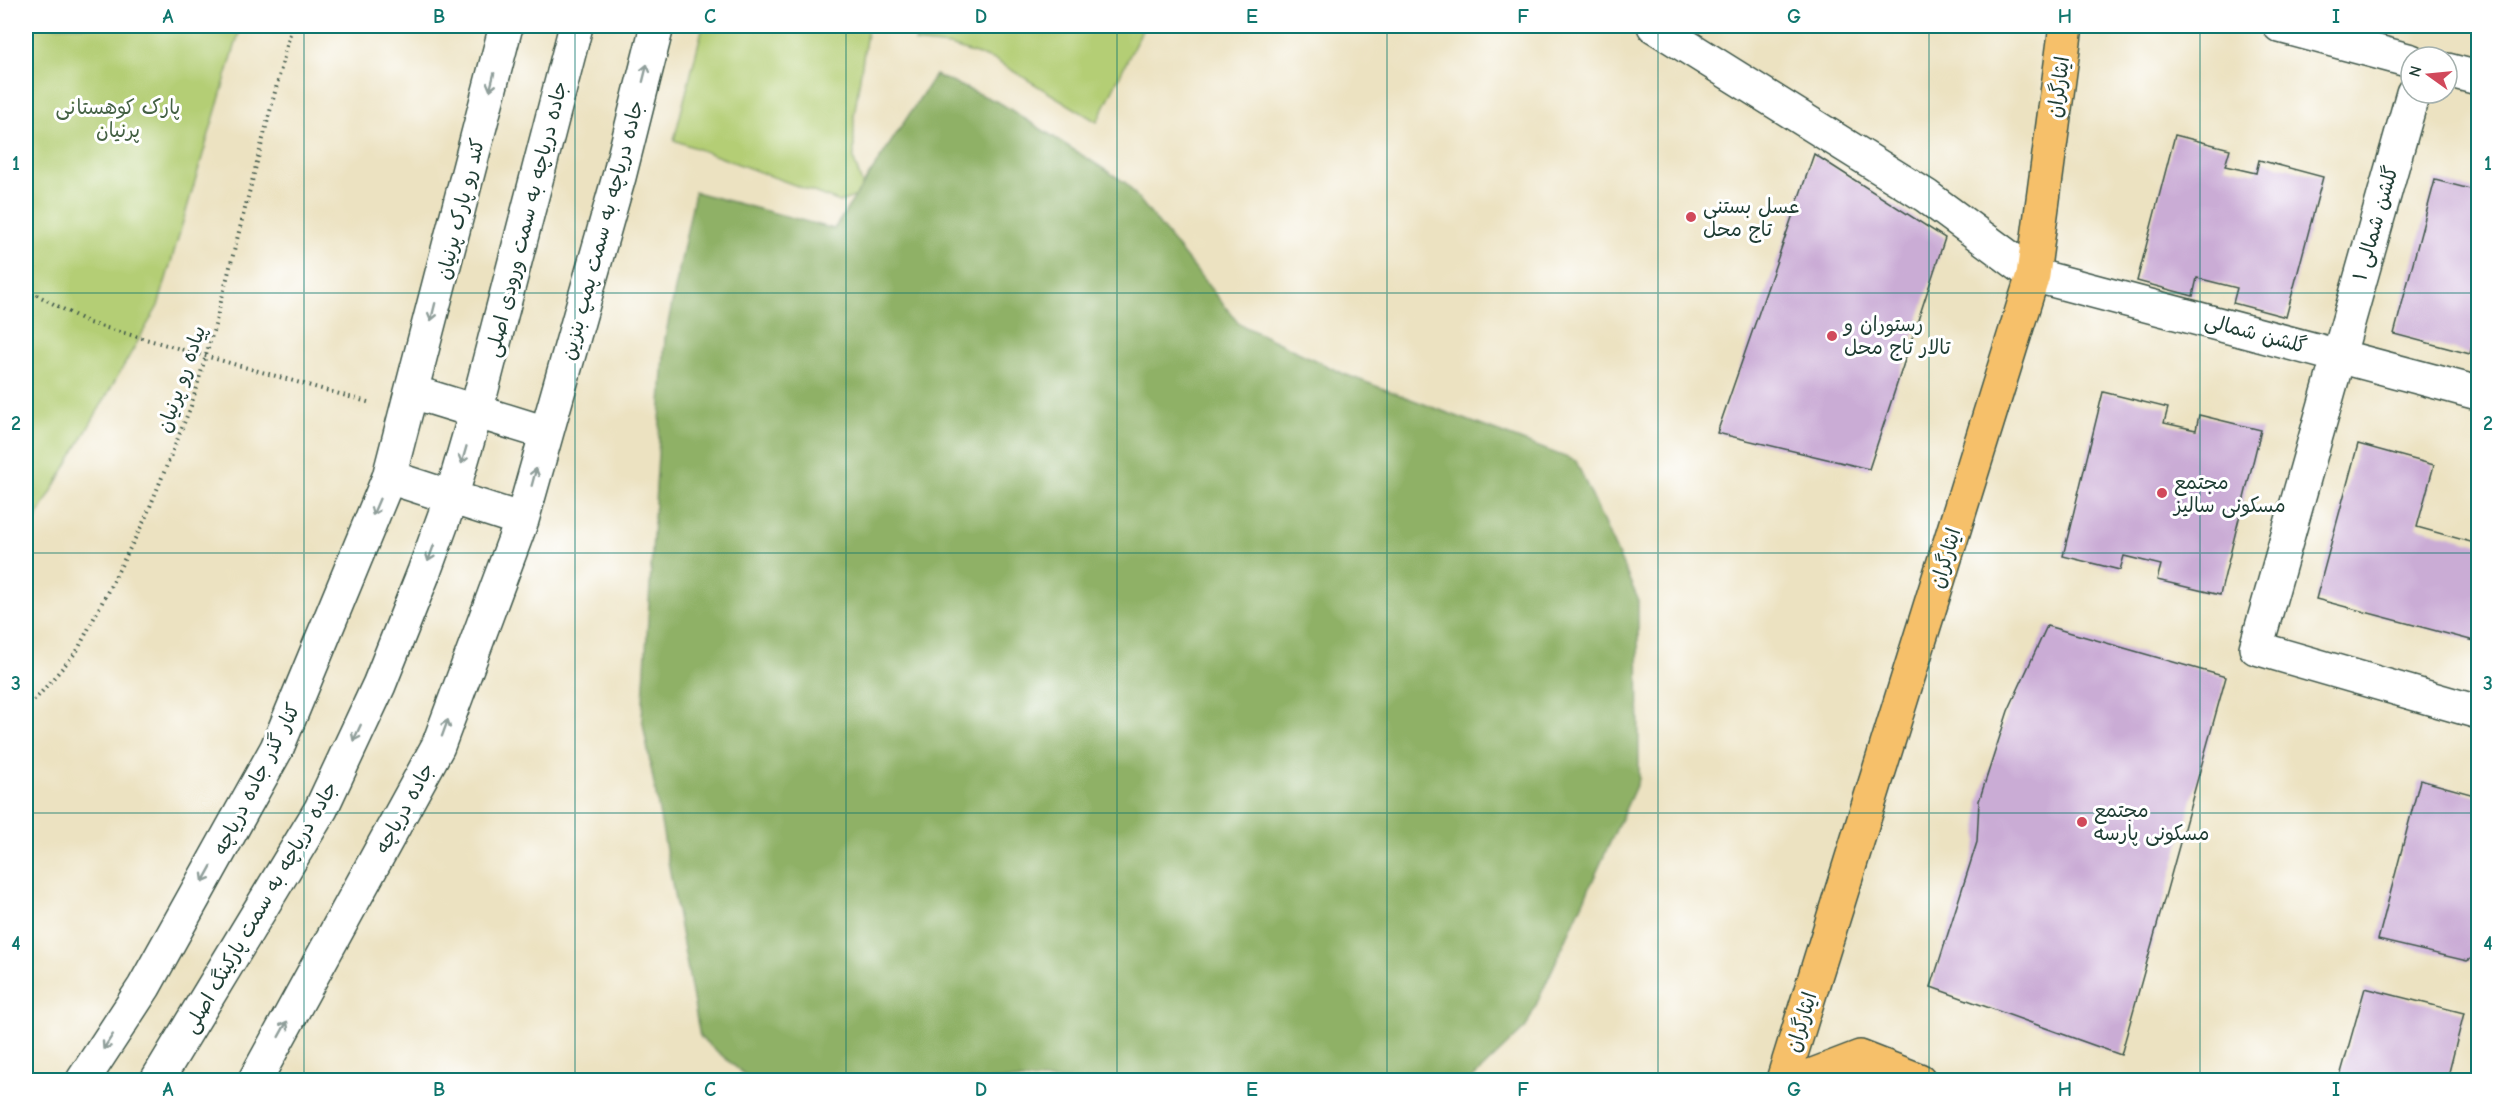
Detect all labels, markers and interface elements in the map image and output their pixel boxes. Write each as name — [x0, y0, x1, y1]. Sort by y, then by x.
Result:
text: A — [162, 5, 174, 28]
text: B — [433, 5, 445, 28]
text: C — [704, 5, 716, 28]
text: D — [975, 5, 987, 28]
text: E — [1246, 5, 1258, 28]
text: F — [1517, 5, 1529, 28]
text: G — [1787, 5, 1801, 28]
text: H — [2058, 5, 2072, 28]
text: I — [2332, 5, 2340, 28]
north arrow — [2399, 45, 2459, 105]
street label: ایثارگران — [2043, 55, 2074, 119]
one-way arrow — [639, 64, 651, 83]
text: N — [2405, 64, 2426, 79]
one-way arrow — [485, 72, 497, 91]
street label: جاده دریاچه به سمت ورودی اصلی — [481, 79, 573, 360]
park label: پارک کوهستانی پرنیان — [56, 96, 180, 143]
street label: جاده دریاچه به سمت پمپ بنزین — [557, 98, 649, 363]
street label: کند رو پارک پرنیان — [432, 136, 490, 282]
text: 1 — [12, 152, 20, 175]
text: 1 — [2484, 152, 2492, 175]
street label: گلشن شمالی ۱ — [2348, 163, 2404, 283]
place label: عسل بستنی تاج محل — [1703, 195, 1800, 243]
marker: عسل بستنی تاج محل — [1684, 210, 1698, 224]
one-way arrow — [427, 302, 439, 321]
street label: گلشن شمالی — [2202, 309, 2309, 359]
place label: رستوران و تالار تاج محل — [1842, 313, 1951, 361]
street label: پیاده رو پرنیان — [152, 323, 211, 436]
marker: رستوران و تالار تاج محل — [1825, 329, 1839, 343]
text: 2 — [11, 412, 21, 435]
text: 2 — [2483, 412, 2493, 435]
one-way arrow — [458, 445, 469, 464]
one-way arrow — [529, 468, 540, 487]
place label: مجتمع مسکونی سالیز — [2172, 471, 2286, 518]
marker: مجتمع مسکونی سالیز — [2155, 486, 2169, 500]
one-way arrow — [370, 498, 381, 516]
street label: ایثارگران — [1925, 525, 1965, 591]
one-way arrow — [425, 543, 436, 561]
text: 3 — [11, 672, 21, 695]
text: 3 — [2483, 672, 2493, 695]
street label: کنار گذر جاده دریاچه — [208, 699, 306, 860]
one-way arrow — [440, 719, 451, 738]
one-way arrow — [351, 723, 362, 741]
street label: جاده دریاچه — [370, 759, 440, 858]
street label: جاده دریاچه به سمت پارکینگ اصلی — [179, 777, 343, 1038]
place label: مجتمع مسکونی پارسه — [2094, 799, 2209, 846]
marker: مجتمع مسکونی پارسه — [2075, 815, 2089, 829]
one-way arrow — [201, 865, 212, 883]
text: 4 — [11, 932, 21, 955]
text: 4 — [2483, 932, 2493, 955]
street label: ایثارگران — [1781, 989, 1821, 1055]
one-way arrow — [277, 1021, 289, 1038]
one-way arrow — [102, 1034, 114, 1050]
text: A — [162, 1078, 174, 1101]
text: B — [433, 1078, 445, 1101]
text: C — [704, 1078, 716, 1101]
text: D — [975, 1078, 987, 1101]
text: E — [1246, 1078, 1258, 1101]
text: F — [1517, 1078, 1529, 1101]
text: G — [1787, 1078, 1801, 1101]
text: H — [2058, 1078, 2072, 1101]
text: I — [2332, 1078, 2340, 1101]

